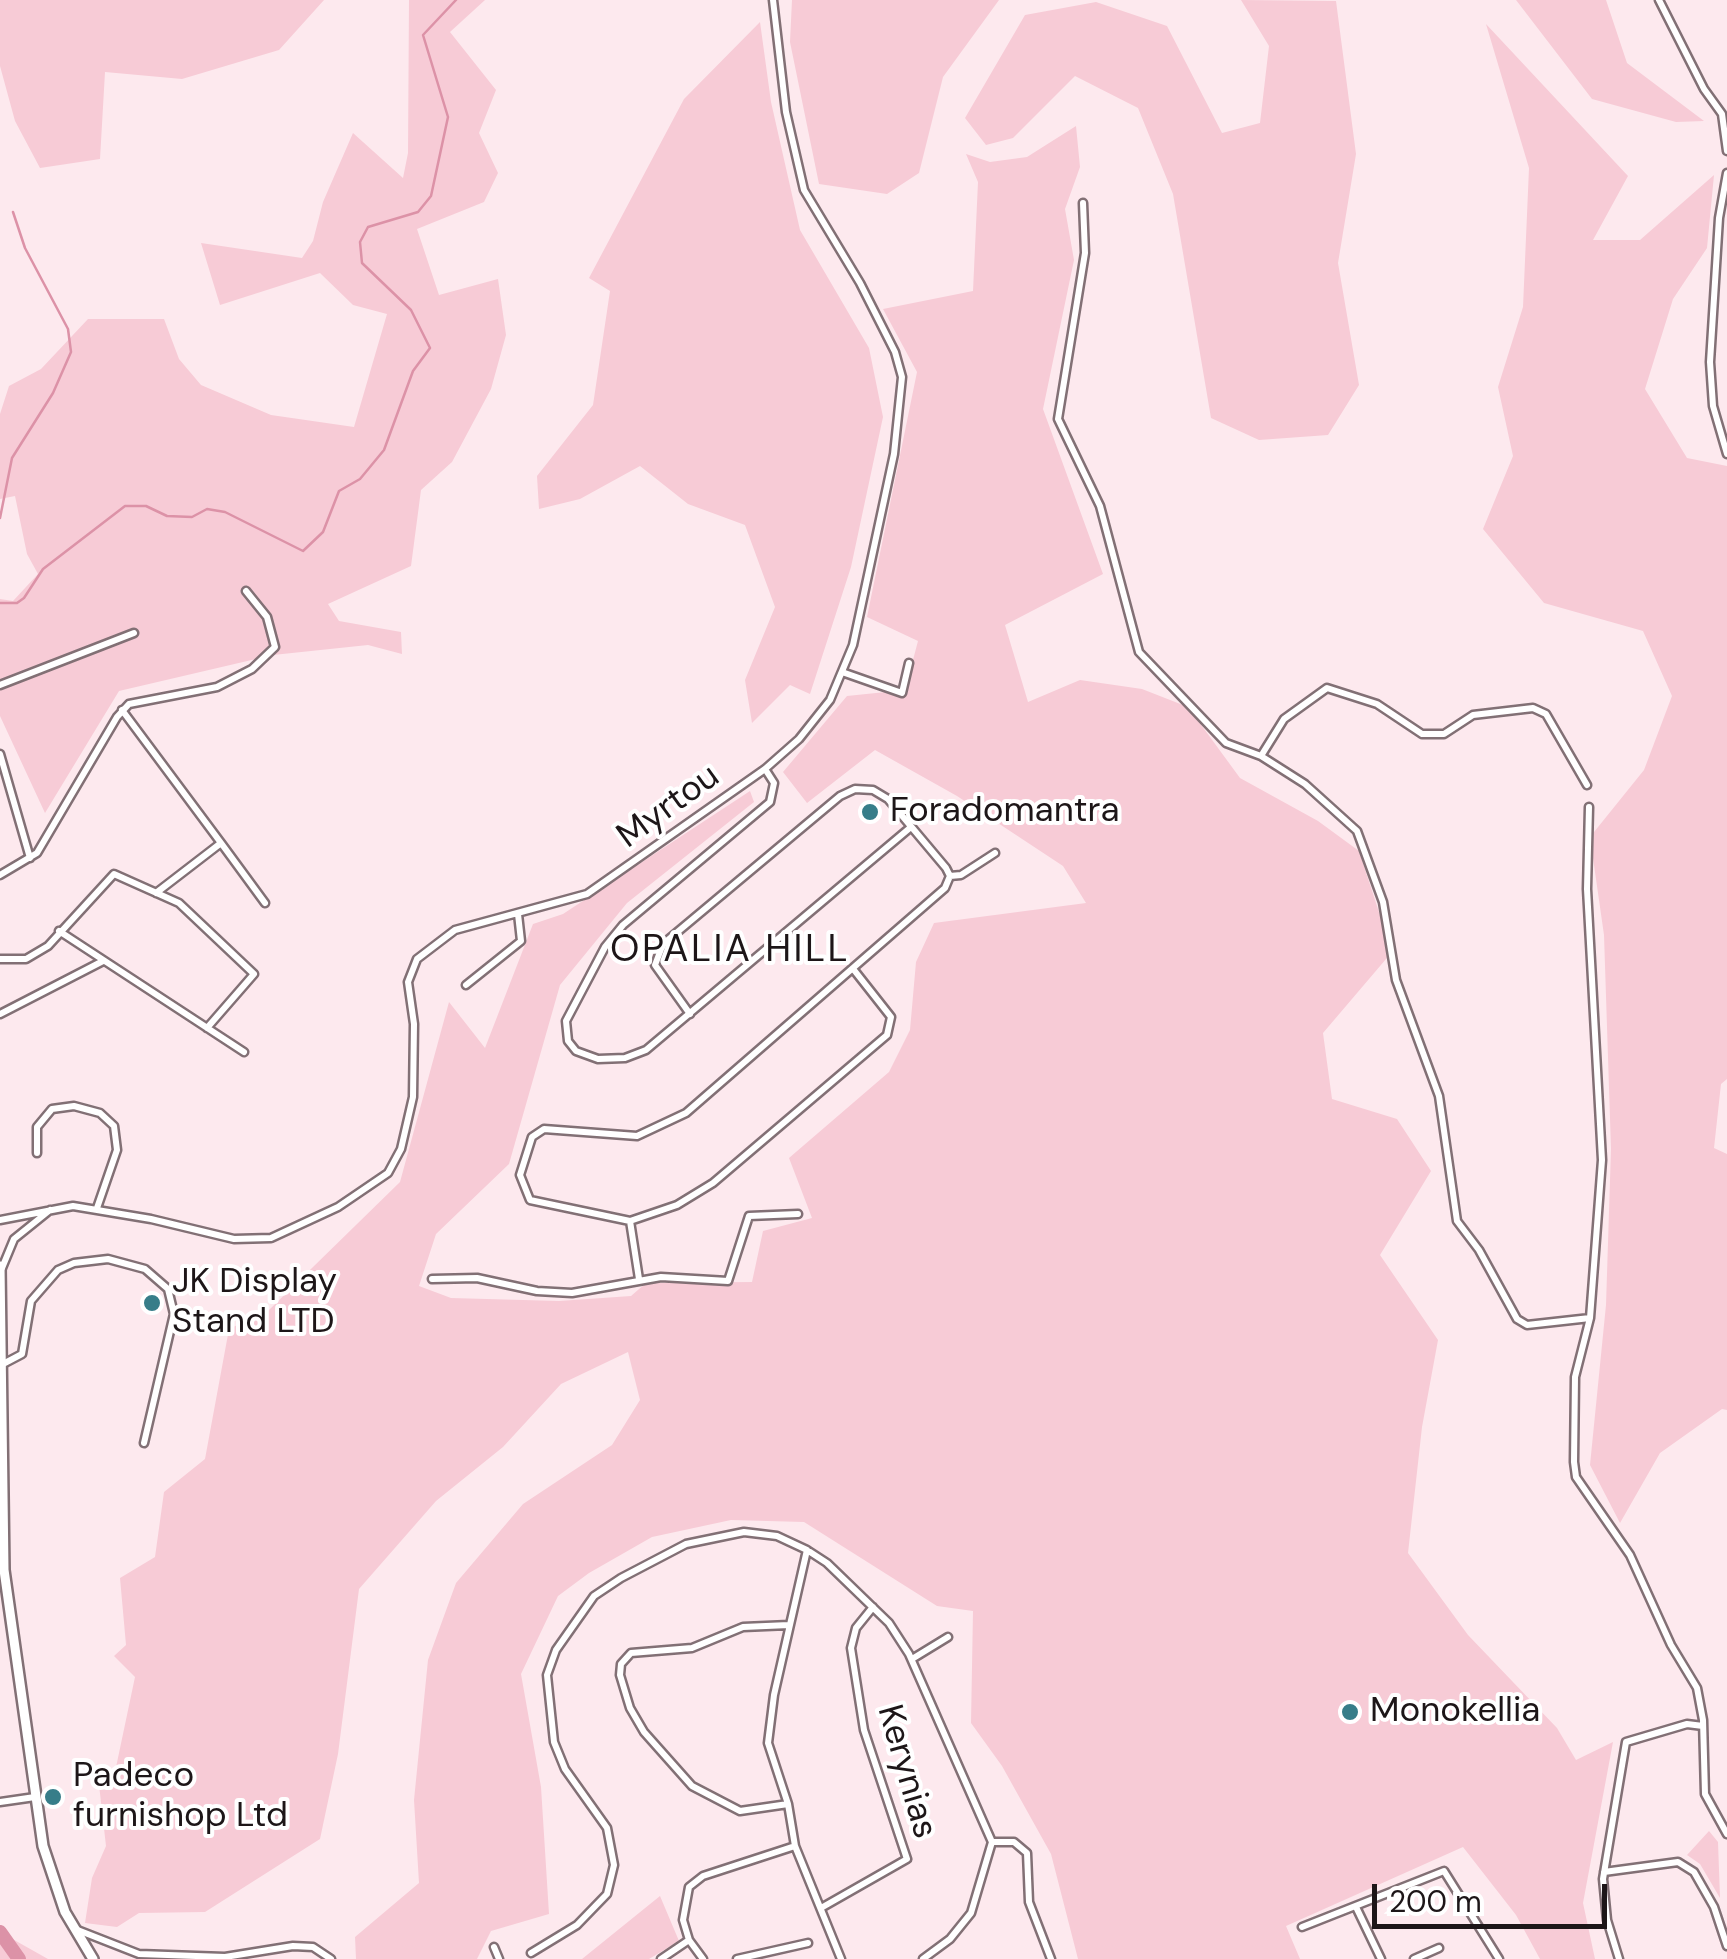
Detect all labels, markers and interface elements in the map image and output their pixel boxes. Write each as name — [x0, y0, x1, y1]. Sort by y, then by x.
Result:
street label: Myrtou — [610, 756, 728, 858]
place label: Foradomantra — [890, 791, 1119, 833]
marker: Foradomantra — [859, 801, 881, 823]
district label: OPALIA HILL — [610, 928, 850, 974]
place label: JK Display Stand LTD — [172, 1262, 337, 1344]
marker: JK Display Stand LTD — [141, 1292, 163, 1314]
place label: Monokellia — [1370, 1691, 1540, 1733]
street label: Kerynias — [867, 1701, 945, 1843]
marker: Monokellia — [1339, 1701, 1361, 1723]
place label: Padeco furnishop Ltd — [73, 1756, 288, 1838]
marker: Padeco furnishop Ltd — [42, 1786, 64, 1808]
scale bar — [1377, 1864, 1612, 1926]
text: 200 m — [1389, 1882, 1482, 1921]

